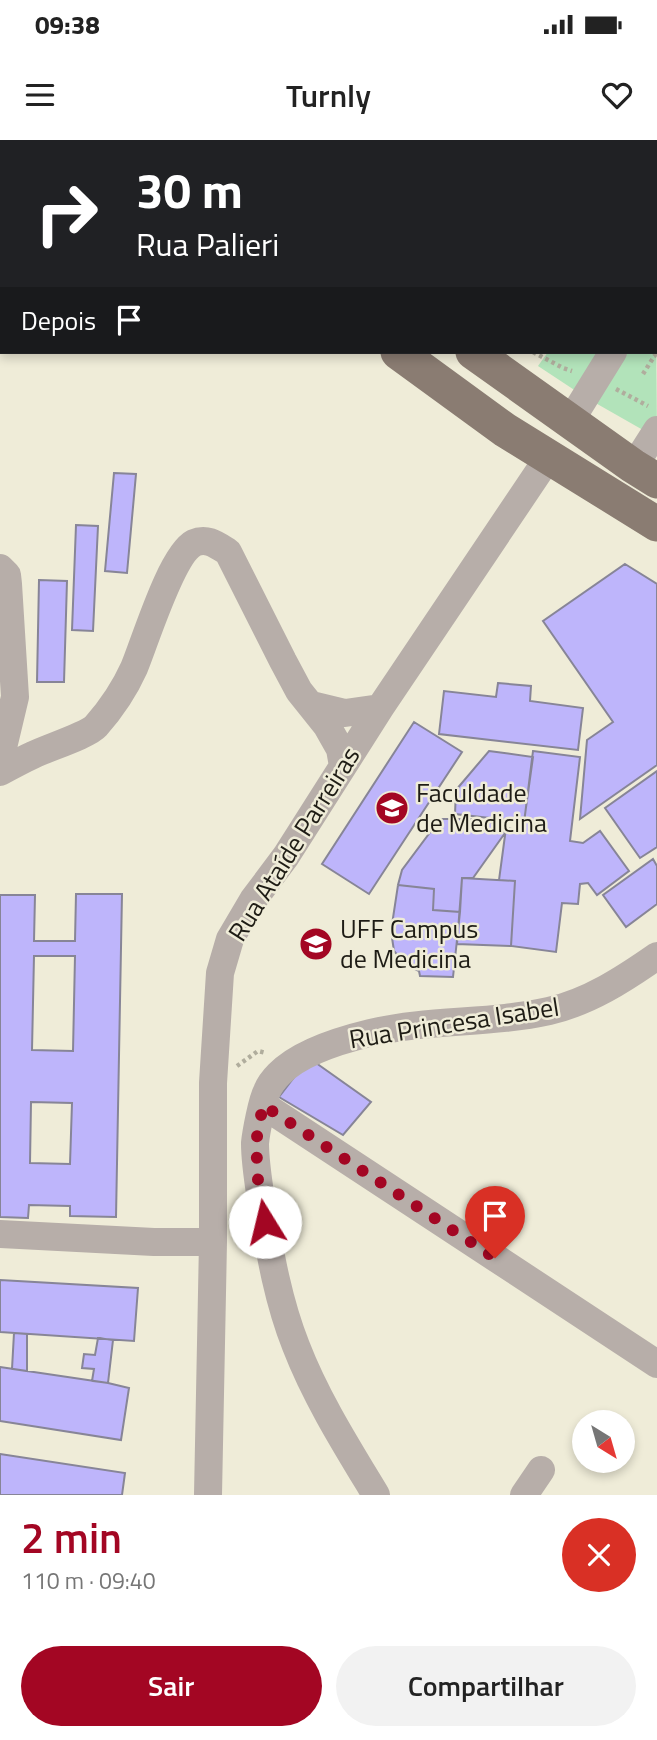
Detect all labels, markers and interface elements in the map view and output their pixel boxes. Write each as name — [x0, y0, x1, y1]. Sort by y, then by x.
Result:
text: 09:38 — [35, 5, 100, 44]
text: Turnly — [286, 71, 371, 119]
icon: menu — [21, 76, 59, 114]
icon: heart — [598, 76, 636, 114]
text: 30 m — [136, 152, 243, 227]
icon: right — [21, 168, 112, 259]
text: Rua Palieri — [136, 220, 279, 268]
text: Depois — [21, 301, 96, 340]
icon: arrive — [110, 301, 148, 339]
street label: Rua Ataíde Parreiras — [218, 739, 369, 949]
place label: Faculdade de Medicina — [416, 773, 547, 842]
school or university icon: Faculdade de Medicina — [373, 789, 411, 827]
place label: UFF Campus de Medicina — [340, 909, 478, 978]
school or university icon: UFF Campus de Medicina — [297, 925, 335, 963]
street label: Rua Princesa Isabel — [346, 987, 562, 1058]
position arrow — [228, 1185, 302, 1259]
pin — [465, 1186, 525, 1258]
icon: arrive — [476, 1197, 514, 1235]
north arrow — [572, 1410, 635, 1474]
map controls — [572, 1410, 635, 1473]
text: 2 min — [21, 1505, 122, 1569]
button: close — [562, 1518, 636, 1592]
text: 110 m · 09:40 — [21, 1563, 156, 1598]
button: Sair — [21, 1646, 322, 1726]
button: Compartilhar — [336, 1646, 636, 1726]

